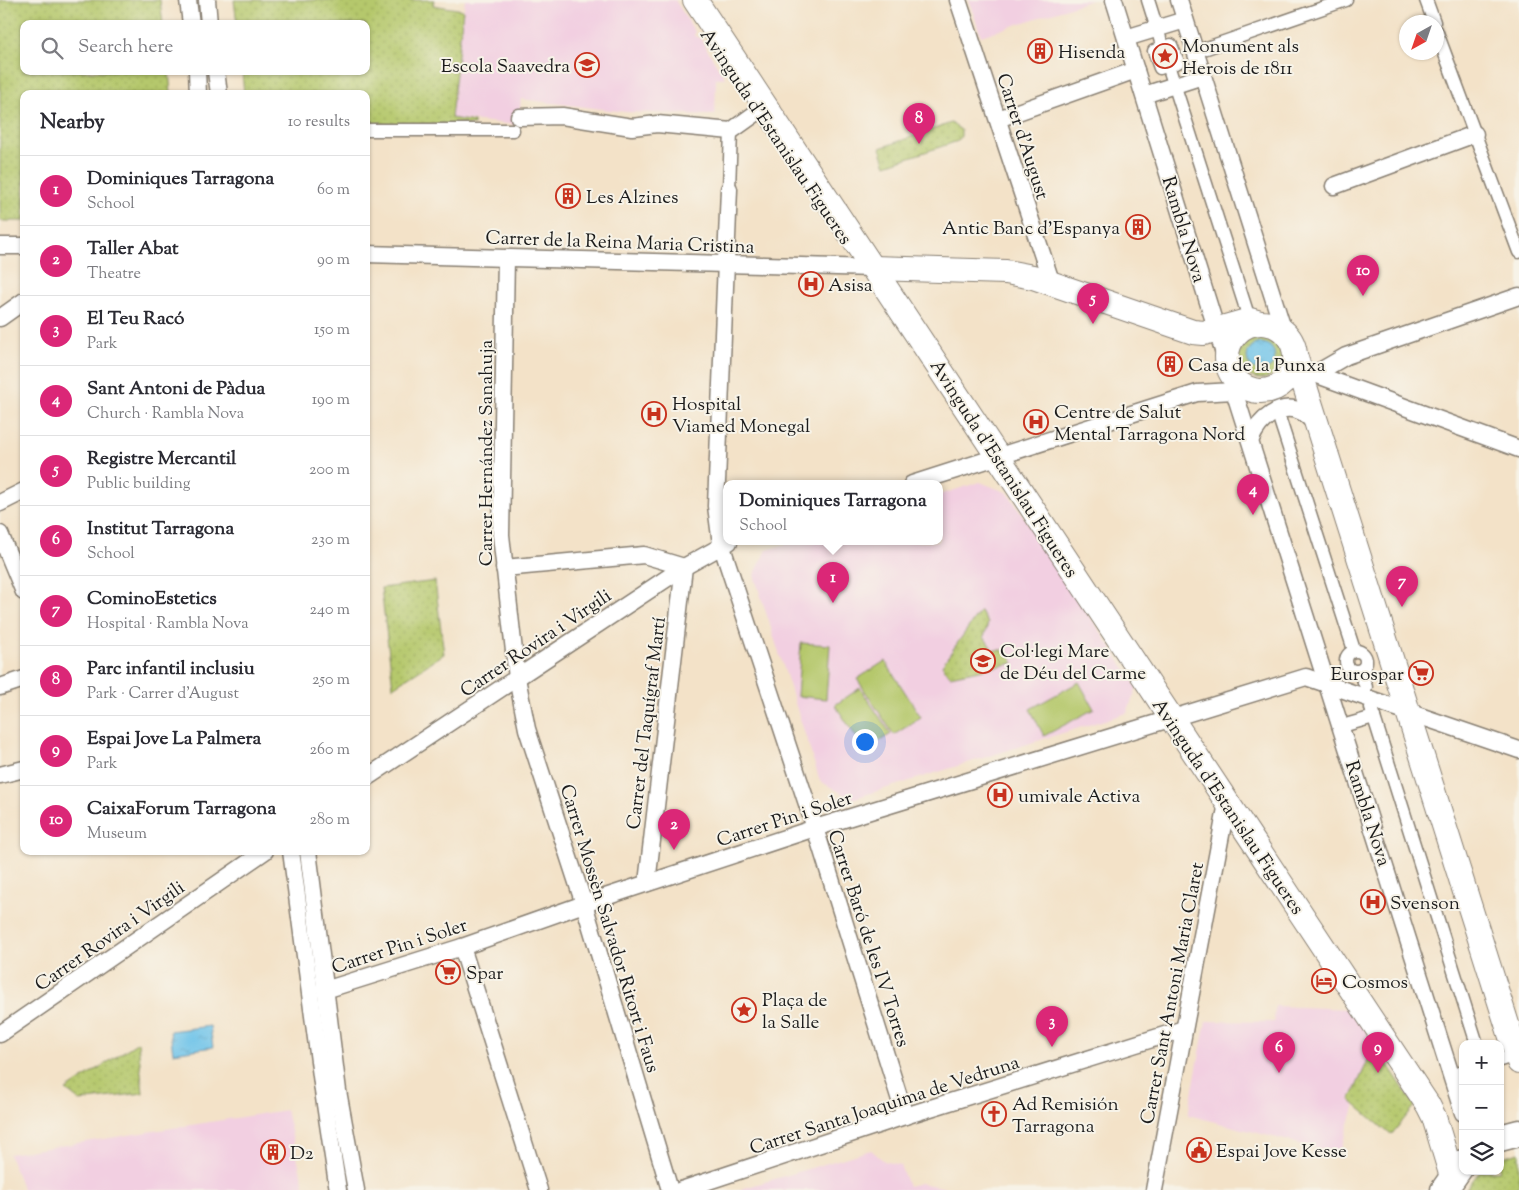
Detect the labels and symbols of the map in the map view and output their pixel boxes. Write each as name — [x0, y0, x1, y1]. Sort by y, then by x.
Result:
north arrow — [1399, 15, 1444, 60]
street label: Avinguda d'Estanislau Figueres — [692, 24, 857, 251]
place label: Monument als Herois de 1811 — [1182, 34, 1299, 83]
building icon: Hisenda — [1027, 38, 1053, 64]
place label: Hisenda — [1058, 40, 1126, 67]
place icon: Monument als Herois de 1811 — [1152, 43, 1178, 69]
school or university icon: Escola Saavedra — [574, 52, 600, 78]
place label: Escola Saavedra — [441, 54, 570, 81]
street label: Carrer d'August — [989, 70, 1055, 204]
pin: 8 — [903, 103, 935, 144]
street label: Rambla Nova — [1154, 173, 1212, 286]
building icon: Les Alzines — [555, 183, 581, 209]
place label: Les Alzines — [586, 185, 679, 212]
building icon: Antic Banc d'Espanya — [1125, 214, 1151, 240]
place label: Antic Banc d'Espanya — [942, 216, 1120, 243]
street label: Carrer de la Reina Maria Cristina — [485, 225, 755, 262]
pin: 10 — [1347, 255, 1379, 296]
hospital icon: Asisa — [798, 271, 824, 297]
place label: Asisa — [828, 273, 873, 300]
pin: 5 — [1077, 283, 1109, 324]
street label: Carrer Hernández Sanahuja — [474, 339, 501, 566]
building icon: Casa de la Punxa — [1157, 351, 1183, 377]
place label: Casa de la Punxa — [1188, 353, 1326, 380]
street label: Avinguda d'Estanislau Figueres — [922, 355, 1084, 584]
place label: Hospital Viamed Monegal — [672, 392, 810, 441]
place label: Centre de Salut Mental Tarragona Nord — [1054, 400, 1246, 449]
hospital icon: Hospital Viamed Monegal — [641, 401, 667, 427]
hospital icon: Centre de Salut Mental Tarragona Nord — [1023, 409, 1049, 435]
pin: 4 — [1237, 474, 1269, 515]
pin: 1 — [817, 562, 849, 603]
pin: 7 — [1386, 566, 1418, 607]
street label: Carrer Rovira i Virgili — [455, 583, 617, 705]
street label: Carrer del Taquígraf Martí — [621, 615, 674, 831]
place label: Col·legi Mare de Déu del Carme — [1000, 639, 1146, 688]
school or university icon: Col·legi Mare de Déu del Carme — [970, 648, 996, 674]
supermarket icon: Eurospar — [1408, 660, 1434, 686]
place label: Eurospar — [1330, 662, 1404, 689]
street label: Avinguda d'Estanislau Figueres — [1144, 694, 1309, 921]
your location — [852, 729, 878, 755]
street label: Rambla Nova — [1337, 757, 1396, 870]
street label: Carrer Mossèn Salvador Ritort i Faus — [552, 781, 665, 1076]
hospital icon: umivale Activa — [987, 782, 1013, 808]
place label: umivale Activa — [1018, 784, 1140, 811]
street label: Carrer Pin i Soler — [713, 786, 856, 855]
pin: 2 — [658, 809, 690, 850]
street label: Carrer Baró de les IV Torres — [820, 827, 916, 1051]
street label: Carrer Sant Antoni Maria Claret — [1135, 860, 1212, 1127]
street label: Carrer Rovira i Virgili — [30, 875, 191, 999]
hospital icon: Svenson — [1360, 889, 1386, 915]
place label: Svenson — [1390, 891, 1460, 918]
street label: Carrer Pin i Soler — [328, 913, 471, 982]
supermarket icon: Spar — [435, 959, 461, 985]
place label: Spar — [466, 961, 504, 988]
hotel icon: Cosmos — [1311, 968, 1337, 994]
place label: Cosmos — [1342, 970, 1408, 997]
place label: Plaça de la Salle — [762, 988, 827, 1037]
place icon: Plaça de la Salle — [731, 997, 757, 1023]
pin: 3 — [1036, 1006, 1068, 1047]
pin: 6 — [1263, 1032, 1295, 1073]
pin: 9 — [1362, 1032, 1394, 1073]
street label: Carrer Santa Joaquima de Vedruna — [746, 1050, 1023, 1163]
place label: Ad Remisión Tarragona — [1012, 1092, 1119, 1141]
church icon: Ad Remisión Tarragona — [981, 1101, 1007, 1127]
public building icon: Espai Jove Kesse — [1186, 1137, 1212, 1163]
building icon: D2 — [260, 1139, 286, 1165]
place label: Espai Jove Kesse — [1216, 1139, 1347, 1166]
place label: D2 — [290, 1141, 314, 1168]

